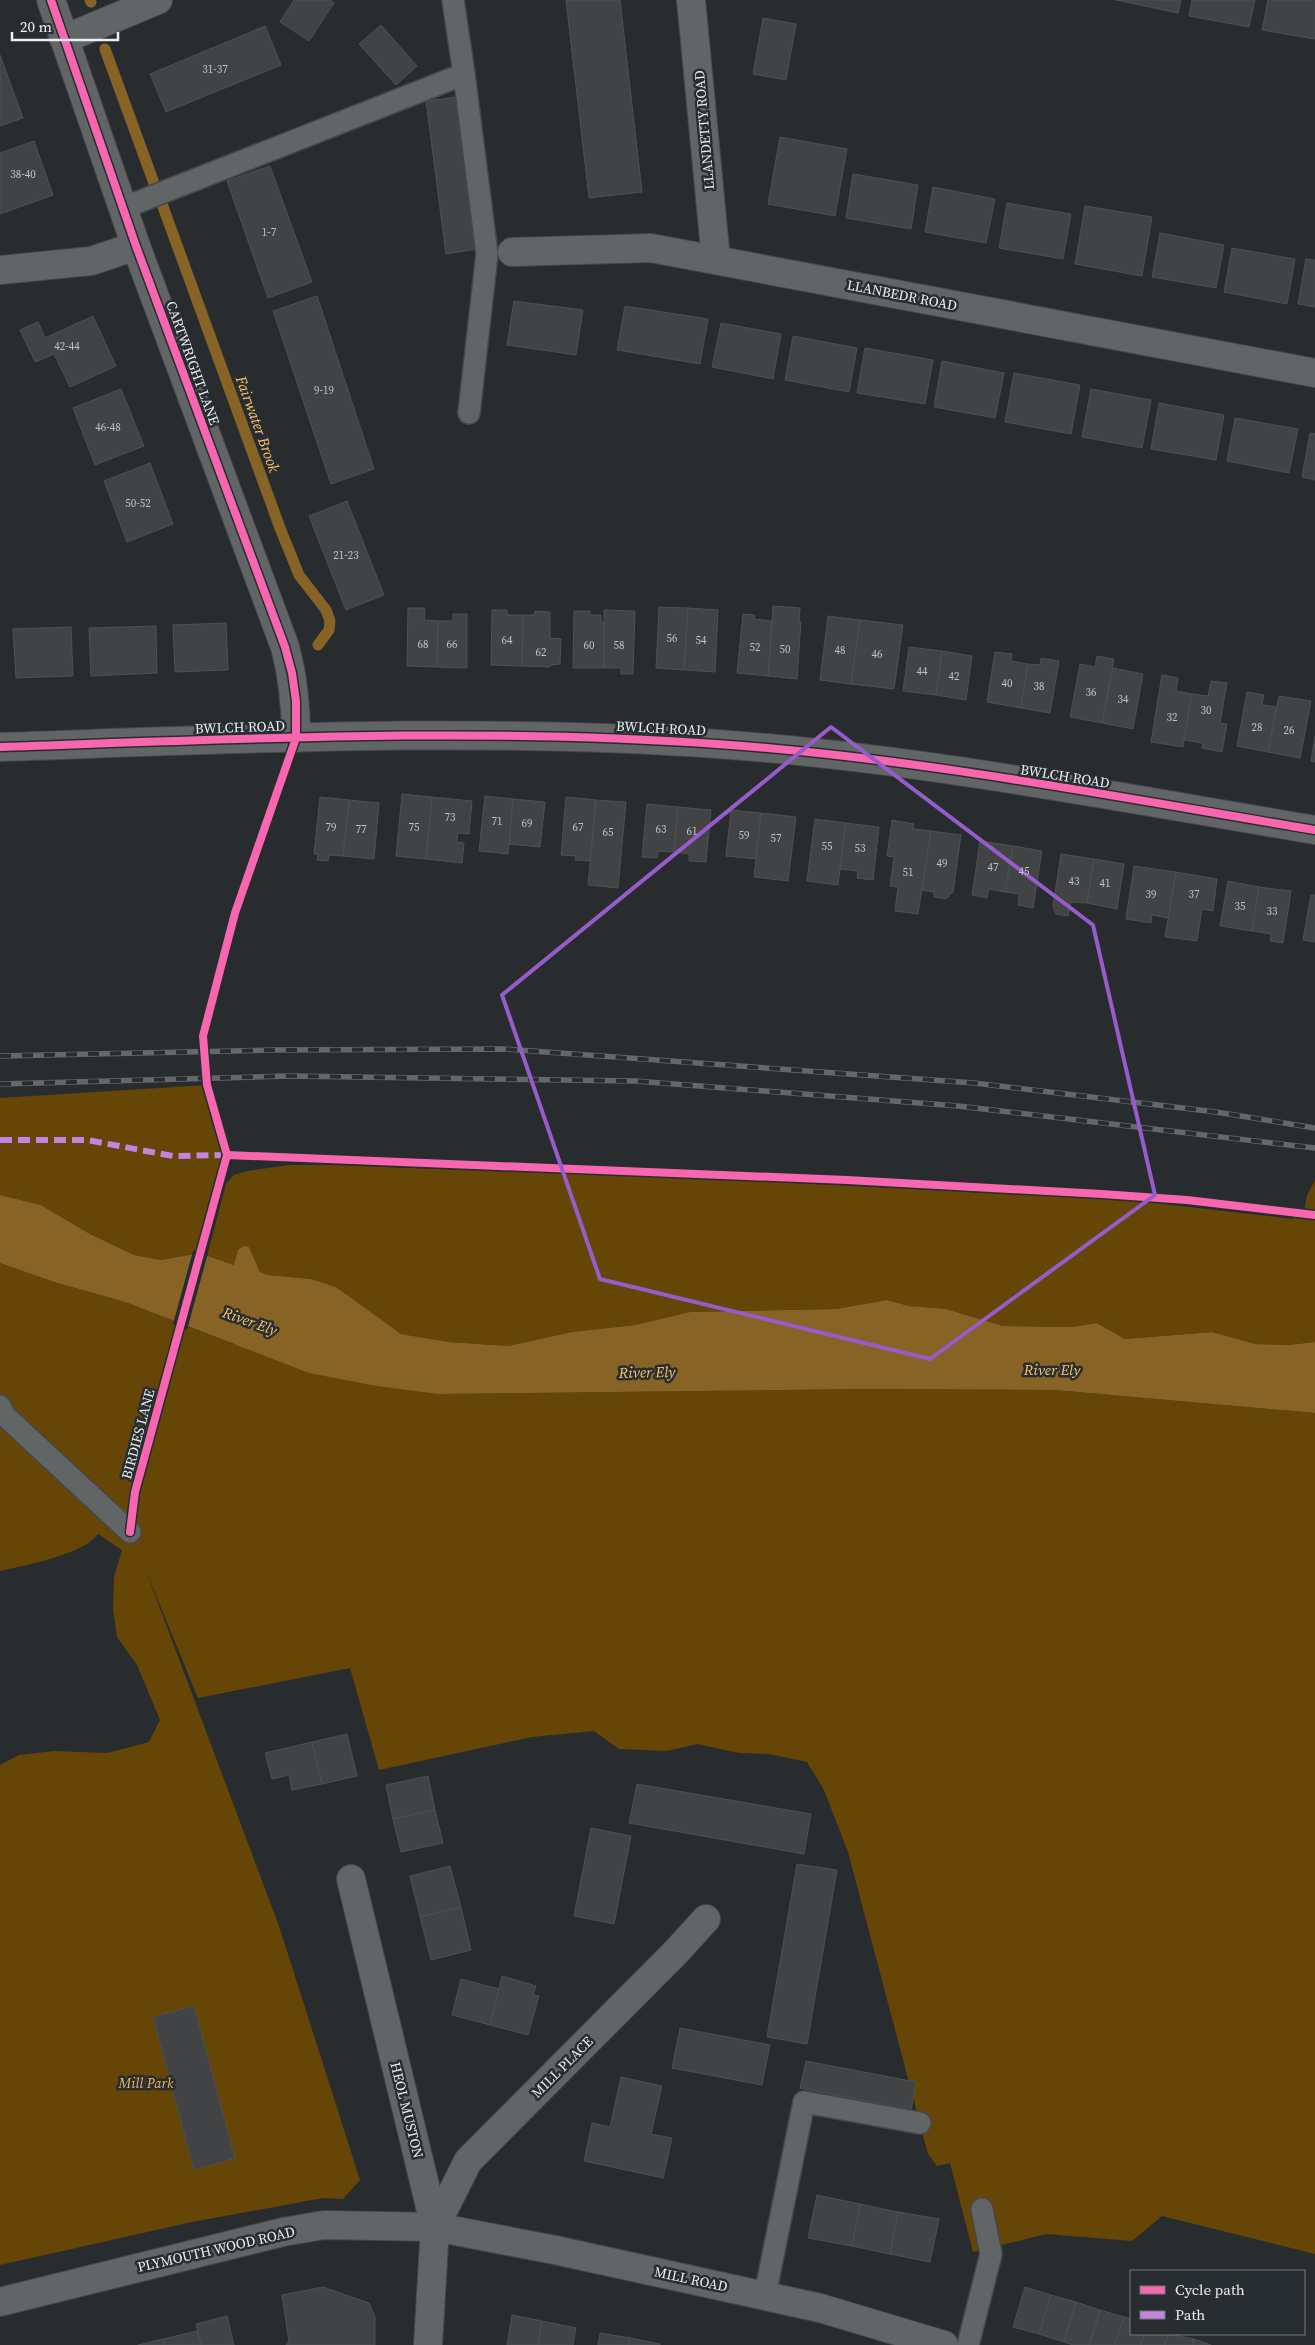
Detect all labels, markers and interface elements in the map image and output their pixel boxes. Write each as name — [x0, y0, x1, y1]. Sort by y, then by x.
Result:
scale bar — [12, 10, 119, 42]
text: 20 m — [20, 16, 52, 37]
house number: 31-37 — [202, 62, 228, 77]
street label: LLANDETTY ROAD — [689, 69, 719, 191]
house number: 38-40 — [10, 167, 36, 182]
house number: 1-7 — [262, 225, 277, 240]
street label: LLANBEDR ROAD — [845, 275, 959, 315]
street label: CARTWRIGHT LANE — [161, 298, 225, 428]
house number: 42-44 — [54, 339, 80, 354]
water label: Fairwater Brook — [230, 372, 286, 476]
house number: 9-19 — [314, 383, 334, 398]
house number: 46-48 — [95, 420, 121, 435]
house number: 50-52 — [125, 496, 151, 511]
house number: 21-23 — [333, 548, 359, 563]
house number: 56 — [667, 631, 678, 646]
house number: 64 — [502, 633, 513, 648]
house number: 54 — [696, 633, 707, 648]
house number: 68 — [418, 637, 429, 652]
house number: 66 — [447, 637, 458, 652]
house number: 60 — [584, 638, 595, 653]
house number: 58 — [614, 638, 625, 653]
house number: 52 — [750, 640, 761, 655]
house number: 50 — [780, 642, 791, 657]
house number: 48 — [835, 643, 846, 658]
house number: 62 — [536, 645, 547, 660]
house number: 46 — [872, 647, 883, 662]
house number: 44 — [917, 664, 928, 679]
house number: 42 — [949, 669, 960, 684]
house number: 40 — [1002, 676, 1013, 691]
house number: 38 — [1034, 679, 1045, 694]
house number: 36 — [1086, 685, 1097, 700]
house number: 34 — [1118, 692, 1129, 707]
house number: 30 — [1201, 703, 1212, 718]
house number: 32 — [1167, 710, 1178, 725]
street label: BWLCH ROAD — [195, 715, 285, 739]
street label: BWLCH ROAD — [615, 716, 707, 740]
house number: 28 — [1252, 720, 1263, 735]
house number: 26 — [1284, 723, 1295, 738]
street label: BWLCH ROAD — [1019, 759, 1111, 793]
house number: 73 — [445, 810, 456, 825]
house number: 71 — [492, 814, 503, 829]
house number: 69 — [522, 816, 533, 831]
house number: 79 — [326, 820, 337, 835]
house number: 75 — [409, 820, 420, 835]
house number: 67 — [573, 820, 584, 835]
house number: 77 — [356, 822, 367, 837]
house number: 63 — [656, 822, 667, 837]
house number: 61 — [687, 824, 698, 839]
house number: 65 — [603, 825, 614, 840]
house number: 59 — [739, 828, 750, 843]
house number: 57 — [771, 831, 782, 846]
house number: 55 — [822, 839, 833, 854]
house number: 53 — [855, 841, 866, 856]
house number: 49 — [937, 856, 948, 871]
house number: 47 — [988, 860, 999, 875]
house number: 45 — [1019, 864, 1030, 879]
house number: 51 — [903, 865, 914, 880]
house number: 43 — [1069, 874, 1080, 889]
house number: 41 — [1100, 876, 1111, 891]
house number: 39 — [1146, 887, 1157, 902]
house number: 37 — [1189, 887, 1200, 902]
house number: 35 — [1235, 899, 1246, 914]
house number: 33 — [1267, 904, 1278, 919]
water label: River Ely — [219, 1301, 281, 1341]
water label: River Ely — [1023, 1359, 1081, 1380]
water label: River Ely — [618, 1361, 676, 1383]
street label: BIRDIES LANE — [116, 1387, 160, 1481]
street label: MILL PLACE — [527, 2032, 597, 2102]
street label: HEOL MUSTON — [385, 2060, 429, 2160]
park label: Mill Park — [117, 2073, 174, 2093]
street label: PLYMOUTH WOOD ROAD — [135, 2221, 297, 2277]
street label: MILL ROAD — [652, 2261, 730, 2297]
legend — [1130, 2270, 1305, 2335]
text: Cycle path — [1175, 2279, 1245, 2300]
text: Path — [1175, 2304, 1205, 2325]

